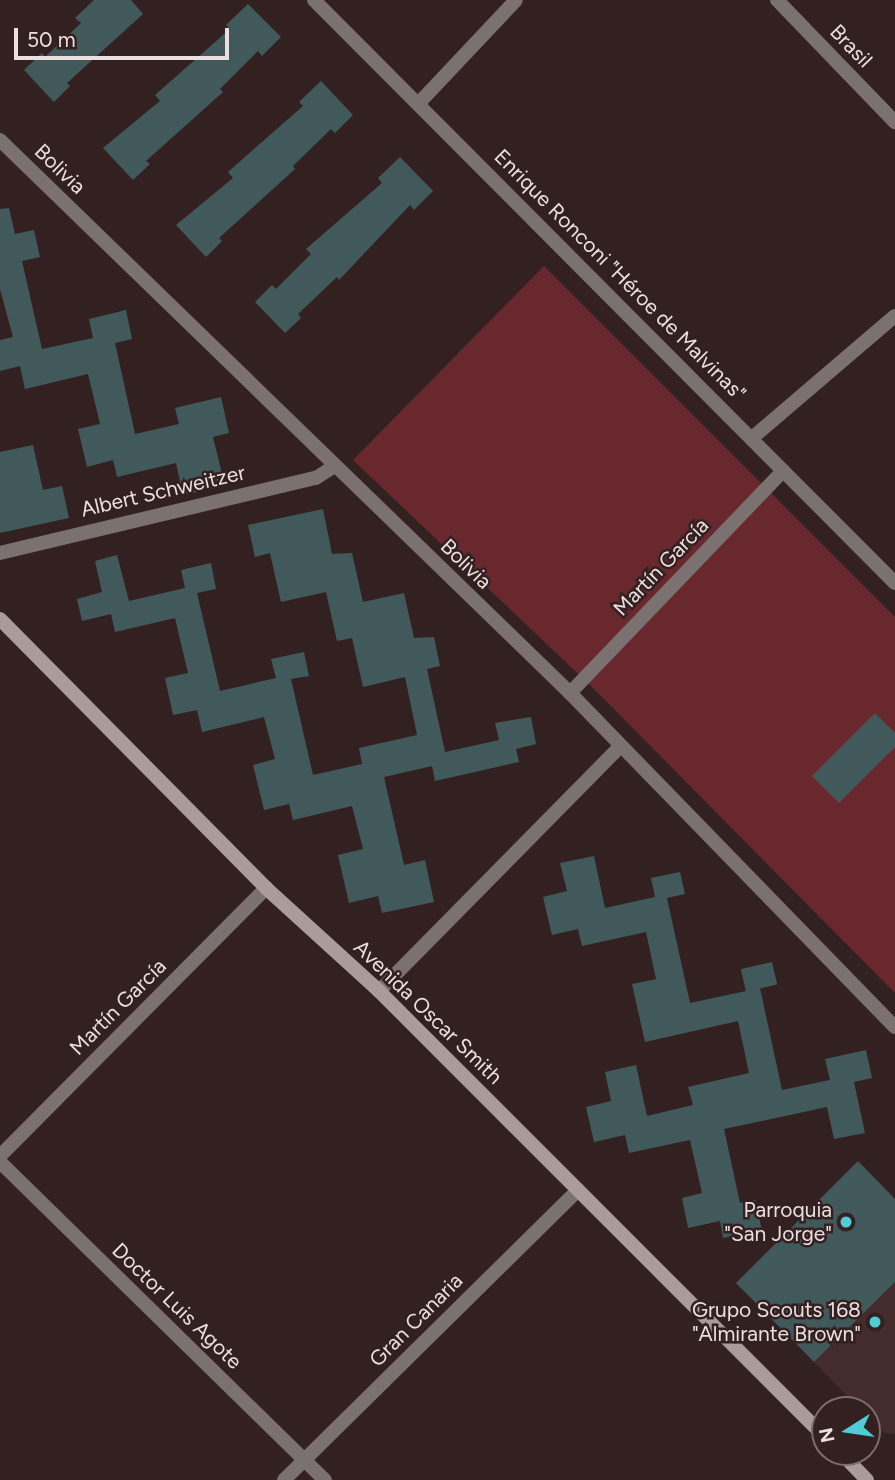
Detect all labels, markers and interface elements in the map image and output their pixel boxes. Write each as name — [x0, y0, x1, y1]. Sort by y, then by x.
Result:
scale bar — [18, 14, 233, 58]
street label: Brasil — [825, 19, 877, 73]
text: 50 m — [27, 27, 76, 52]
street label: Bolivia — [29, 139, 91, 199]
street label: Enrique Ronconi "Héroe de Malvinas" — [489, 144, 751, 406]
street label: Albert Schweitzer — [78, 460, 248, 522]
street label: Martín García — [608, 513, 714, 621]
street label: Bolivia — [435, 534, 497, 594]
street label: Avenida Oscar Smith — [349, 935, 507, 1089]
street label: Martín García — [65, 954, 171, 1060]
place label: Parroquia "San Jorge" — [724, 1197, 832, 1247]
marker: Parroquia "San Jorge" — [838, 1214, 854, 1230]
street label: Doctor Luis Agote — [107, 1238, 247, 1374]
street label: Gran Canaria — [364, 1268, 468, 1372]
place label: Grupo Scouts 168 "Almirante Brown" — [692, 1297, 861, 1347]
marker: Grupo Scouts 168 "Almirante Brown" — [867, 1314, 883, 1330]
north arrow — [811, 1396, 881, 1466]
text: N — [814, 1425, 840, 1445]

